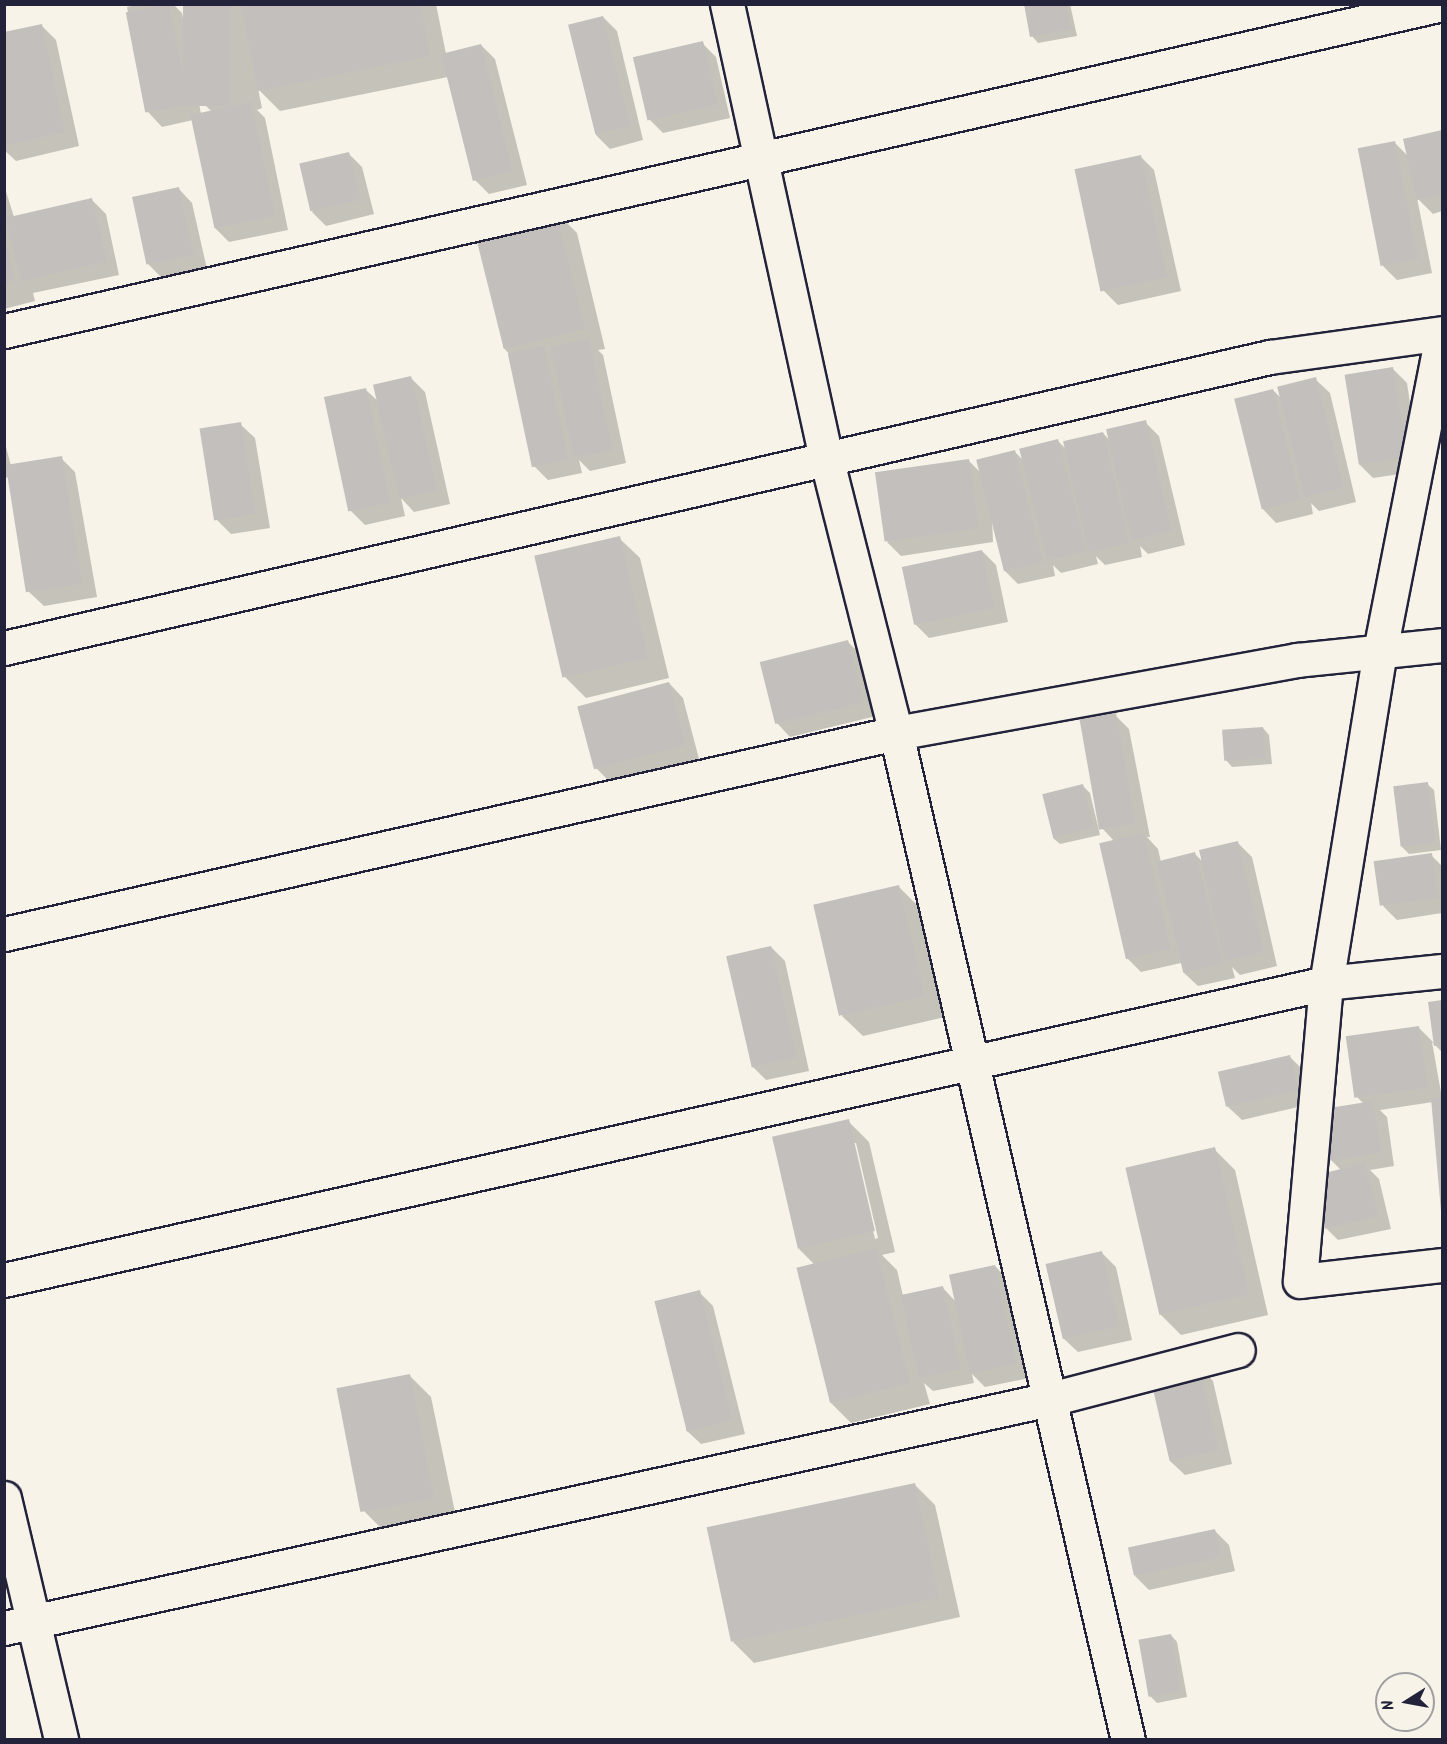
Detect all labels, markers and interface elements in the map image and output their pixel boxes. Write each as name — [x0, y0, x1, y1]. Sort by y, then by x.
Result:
north arrow — [1375, 1672, 1435, 1732]
text: N — [1376, 1698, 1402, 1713]

